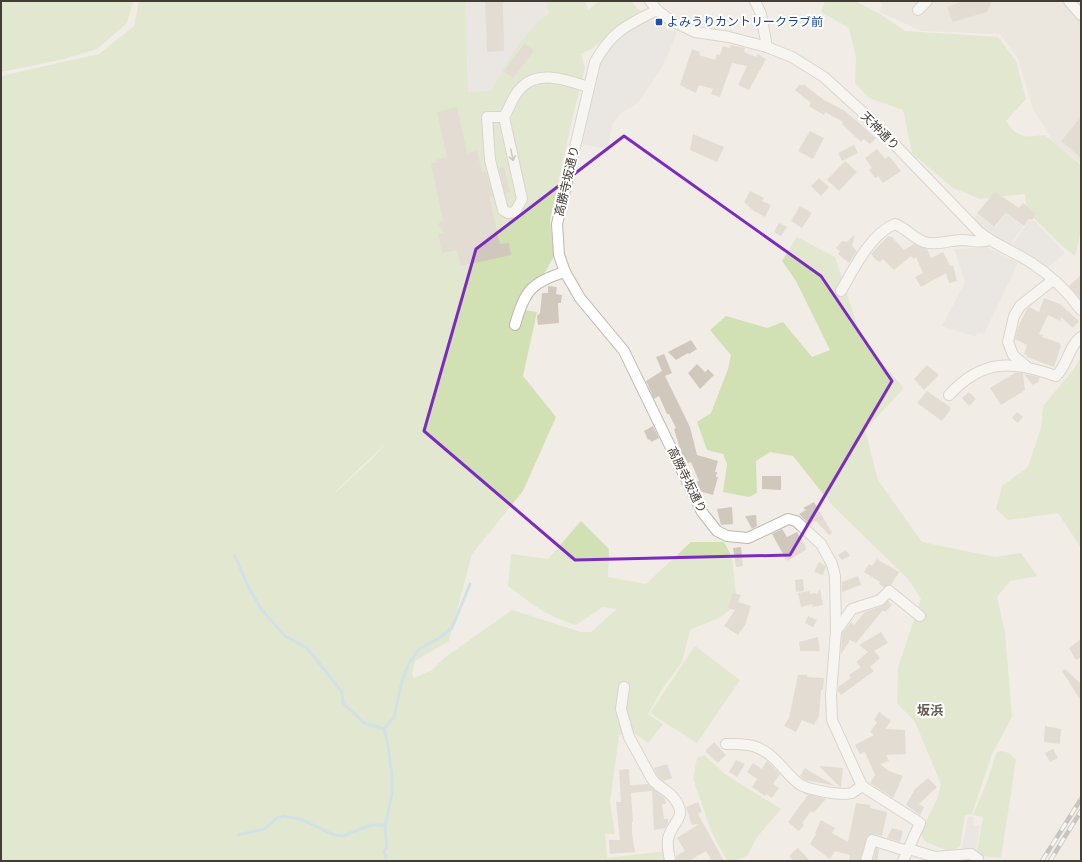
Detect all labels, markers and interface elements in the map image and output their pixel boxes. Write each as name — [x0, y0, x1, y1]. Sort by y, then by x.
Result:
place label: よみうりカントリークラブ前 — [667, 14, 823, 30]
marker: よみうりカントリークラブ前 — [654, 17, 664, 27]
street label: 天神通り — [857, 108, 903, 154]
street label: 高勝寺坂通り — [551, 144, 583, 218]
one-way arrow — [509, 148, 517, 161]
street label: 高勝寺坂通り — [664, 444, 710, 516]
district label: 坂浜 — [917, 702, 943, 720]

